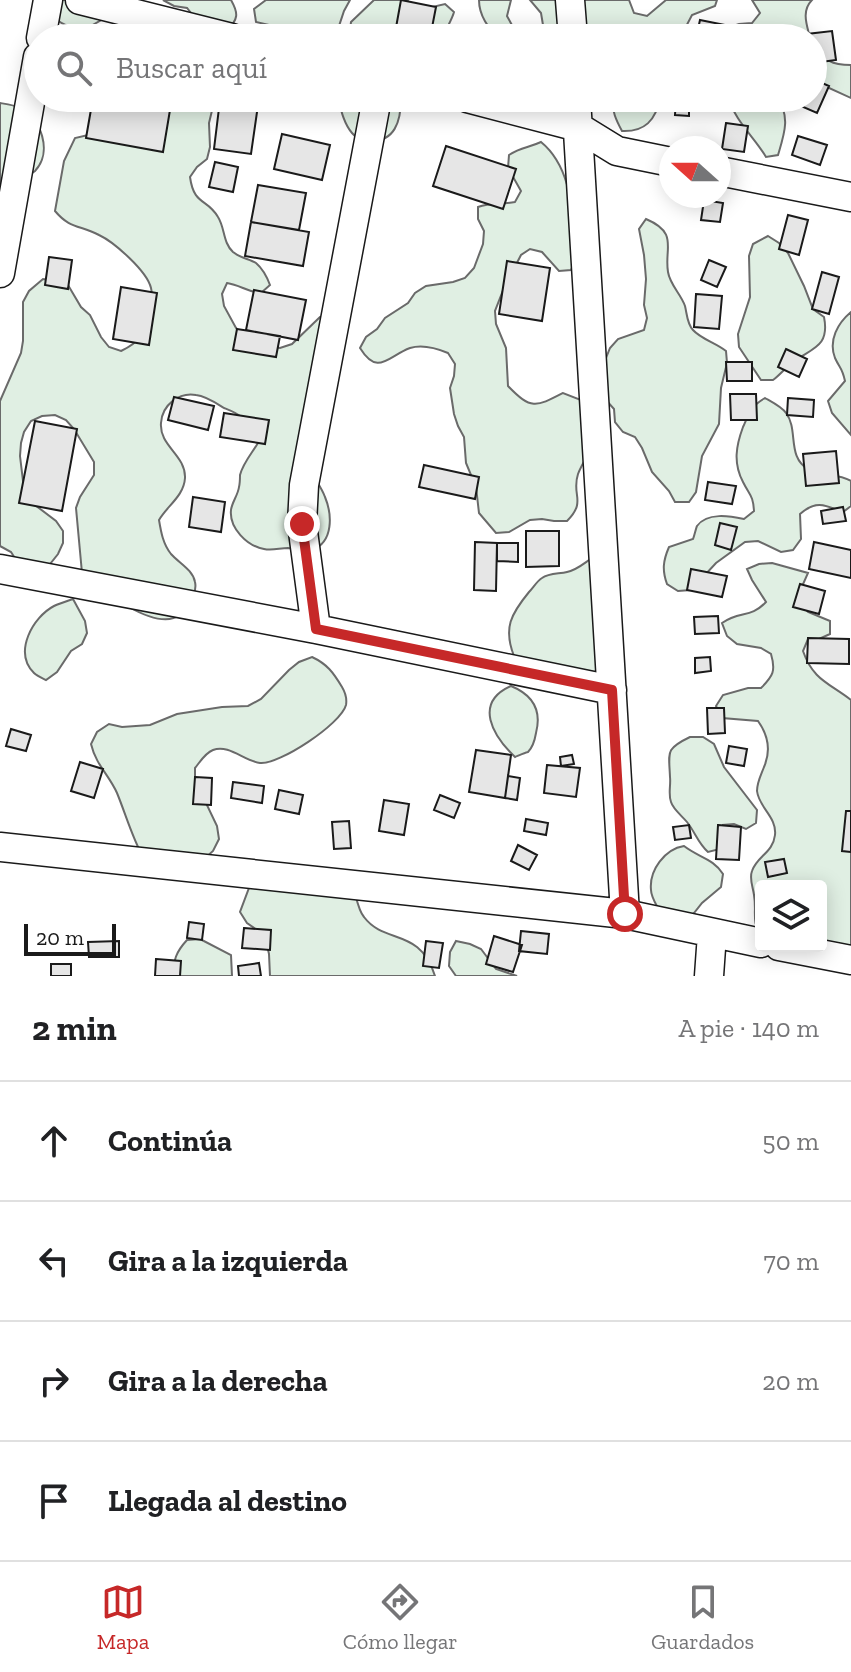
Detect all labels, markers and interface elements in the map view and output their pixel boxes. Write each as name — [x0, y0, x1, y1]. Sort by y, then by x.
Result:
search box — [24, 24, 827, 112]
icon: search — [52, 46, 96, 90]
text: Buscar aquí — [116, 50, 267, 86]
north arrow — [659, 136, 731, 208]
route end — [284, 506, 320, 542]
map controls — [755, 880, 827, 952]
button: layers — [755, 880, 827, 952]
route start — [607, 896, 643, 932]
scale bar — [24, 920, 116, 956]
text: 20 m — [36, 924, 84, 951]
text: 2 min — [32, 1008, 117, 1049]
text: A pie · 140 m — [678, 1012, 819, 1044]
icon: ahead — [32, 1119, 76, 1163]
text: Continúa — [108, 1123, 232, 1159]
text: 50 m — [762, 1125, 819, 1157]
icon: left — [32, 1239, 76, 1283]
text: Gira a la izquierda — [108, 1243, 348, 1279]
text: 70 m — [763, 1245, 819, 1277]
icon: right — [32, 1359, 76, 1403]
text: Gira a la derecha — [108, 1363, 328, 1399]
text: 20 m — [762, 1365, 819, 1397]
icon: arrive — [32, 1479, 76, 1523]
text: Llegada al destino — [108, 1483, 347, 1519]
tab: Mapa — [97, 1580, 149, 1655]
tab: Cómo llegar — [343, 1580, 458, 1655]
tab: Guardados — [651, 1580, 754, 1655]

